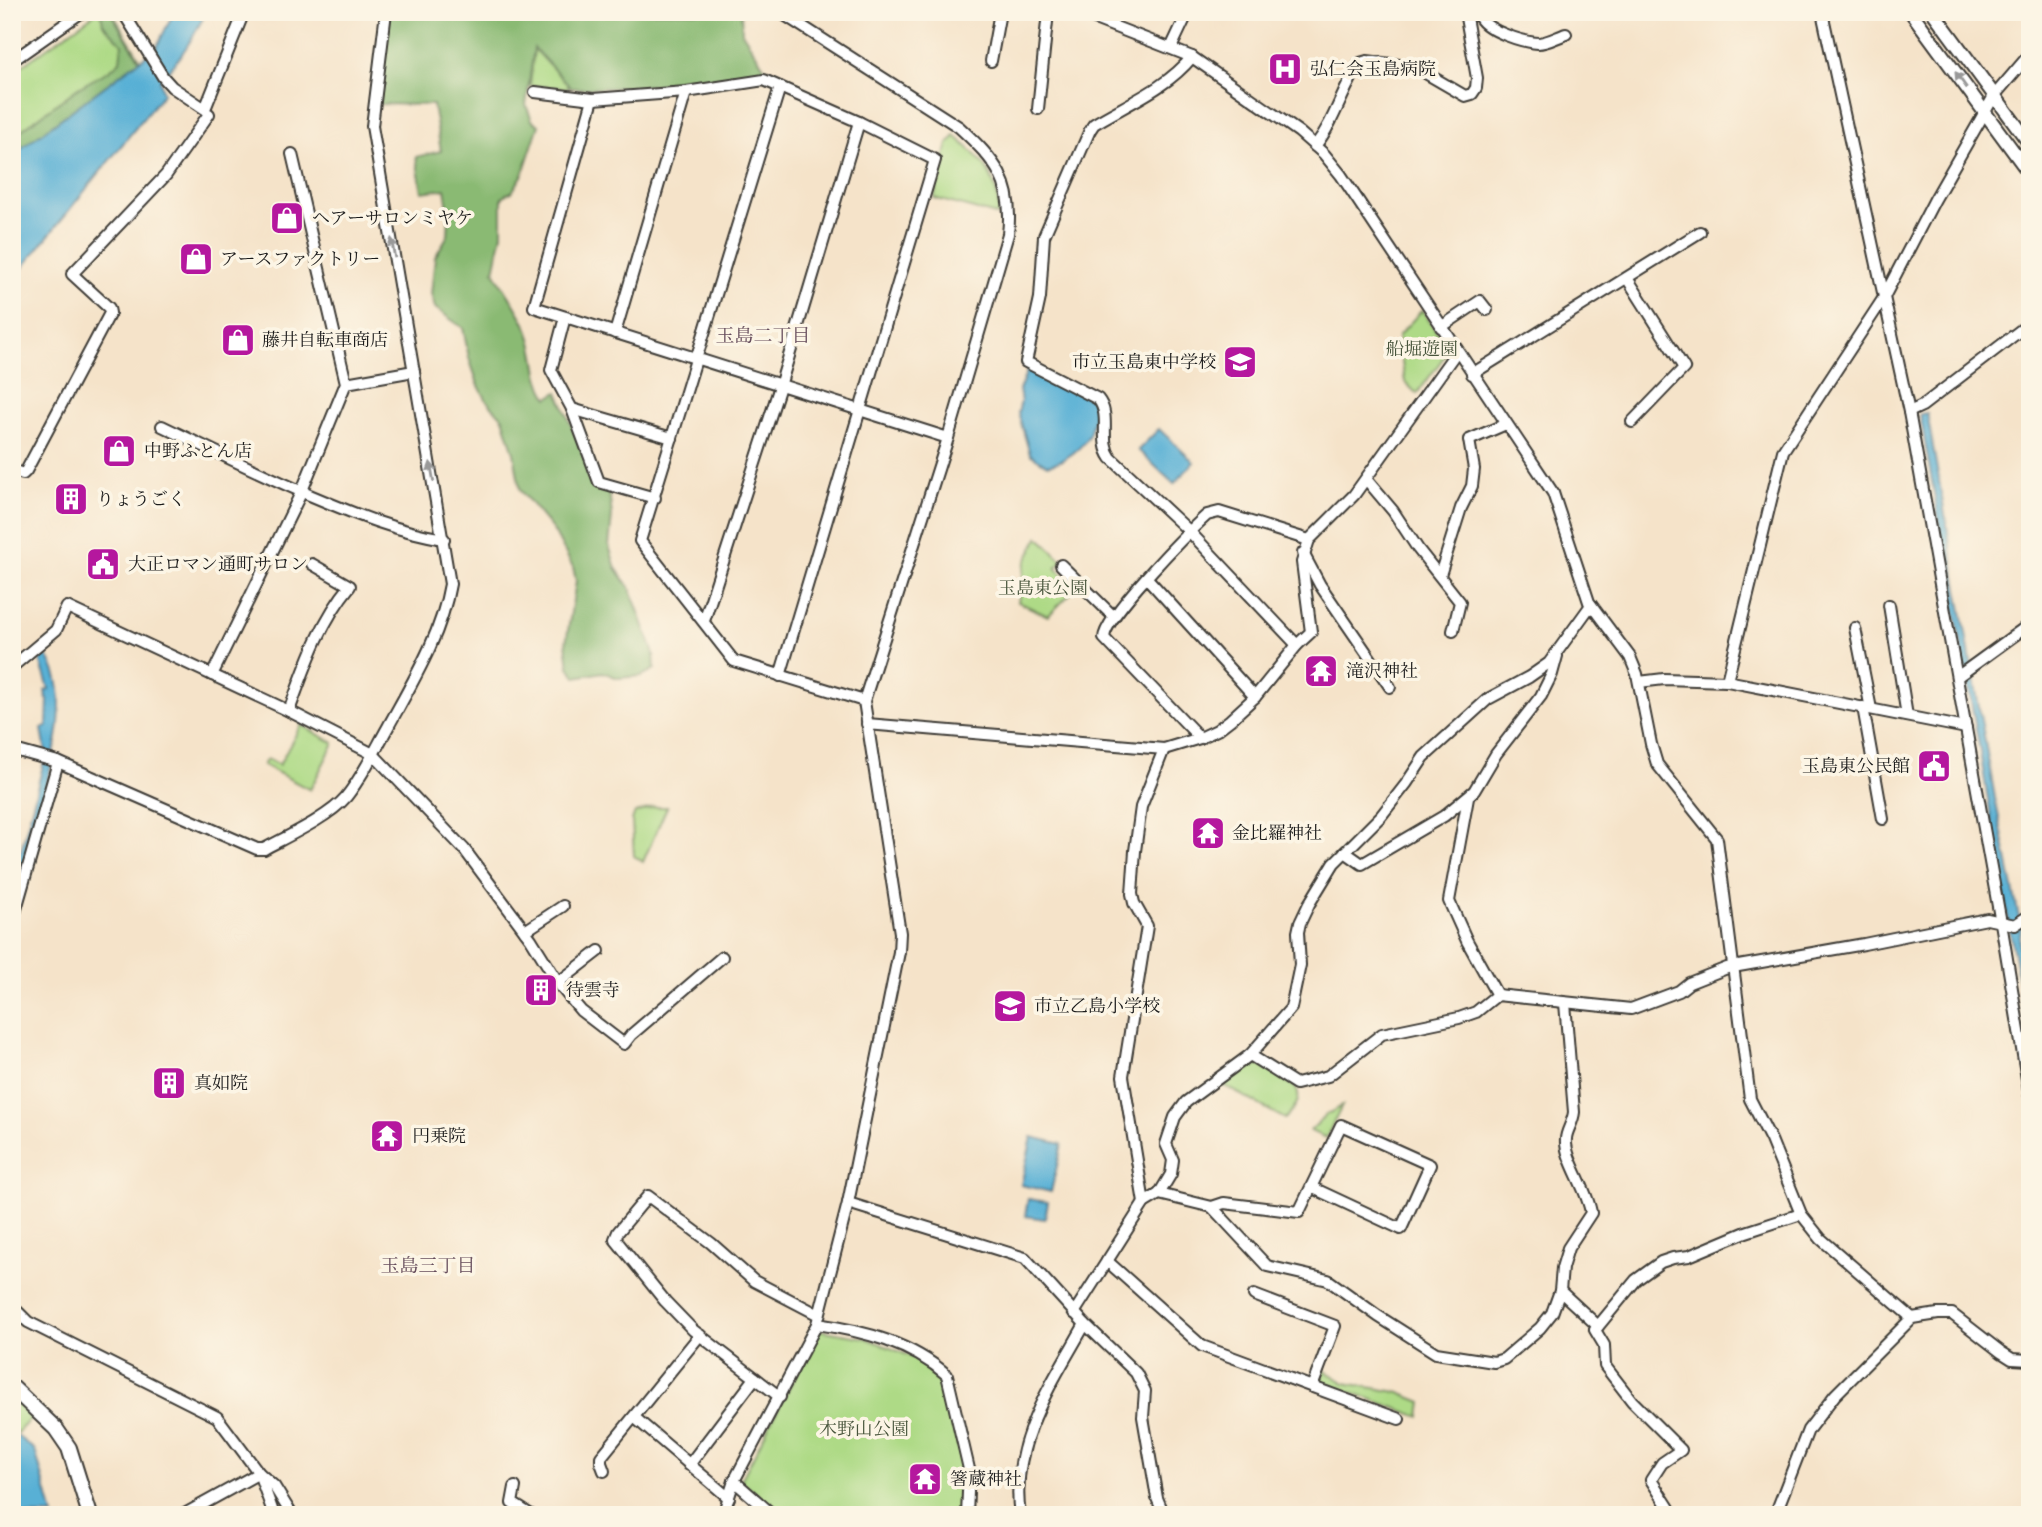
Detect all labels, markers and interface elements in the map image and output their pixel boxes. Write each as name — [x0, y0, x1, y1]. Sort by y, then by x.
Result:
hospital icon: 弘仁会玉島病院 — [1266, 50, 1304, 88]
place label: 弘仁会玉島病院 — [1310, 58, 1436, 80]
one-way arrow — [1954, 71, 1968, 89]
shop icon: ヘアーサロンミヤケ — [268, 199, 306, 237]
place label: ヘアーサロンミヤケ — [312, 207, 473, 229]
one-way arrow — [387, 237, 398, 259]
shop icon: アースファクトリー — [177, 240, 215, 278]
place label: アースファクトリー — [220, 248, 380, 270]
shop icon: 藤井自転車商店 — [219, 321, 257, 359]
district label: 玉島二丁目 — [715, 324, 811, 347]
place label: 藤井自転車商店 — [262, 329, 388, 351]
park label: 船堀遊園 — [1386, 338, 1458, 360]
school or university icon: 市立玉島東中学校 — [1221, 343, 1259, 381]
place label: 市立玉島東中学校 — [1072, 351, 1216, 373]
shop icon: 中野ふとん店 — [100, 432, 138, 470]
place label: 中野ふとん店 — [144, 440, 252, 462]
one-way arrow — [426, 461, 437, 483]
building icon: りょうごく — [52, 480, 90, 518]
place label: りょうごく — [96, 488, 186, 510]
public building icon: 大正ロマン通町サロン — [84, 545, 122, 583]
place label: 大正ロマン通町サロン — [128, 553, 308, 575]
park label: 玉島東公園 — [998, 577, 1088, 599]
temple icon: 滝沢神社 — [1302, 652, 1340, 690]
place label: 滝沢神社 — [1346, 660, 1418, 682]
public building icon: 玉島東公民館 — [1915, 747, 1953, 785]
place label: 玉島東公民館 — [1802, 755, 1910, 777]
temple icon: 金比羅神社 — [1189, 814, 1227, 852]
place label: 金比羅神社 — [1232, 822, 1322, 844]
building icon: 待雲寺 — [522, 971, 560, 1009]
place label: 待雲寺 — [566, 979, 620, 1001]
school or university icon: 市立乙島小学校 — [991, 987, 1029, 1025]
place label: 市立乙島小学校 — [1034, 995, 1160, 1017]
building icon: 真如院 — [150, 1064, 188, 1102]
place label: 真如院 — [194, 1072, 248, 1094]
temple icon: 円乗院 — [368, 1117, 406, 1155]
place label: 円乗院 — [412, 1125, 466, 1147]
district label: 玉島三丁目 — [380, 1254, 476, 1277]
park label: 木野山公園 — [819, 1418, 909, 1440]
temple icon: 箸蔵神社 — [906, 1460, 944, 1498]
place label: 箸蔵神社 — [950, 1468, 1022, 1490]

